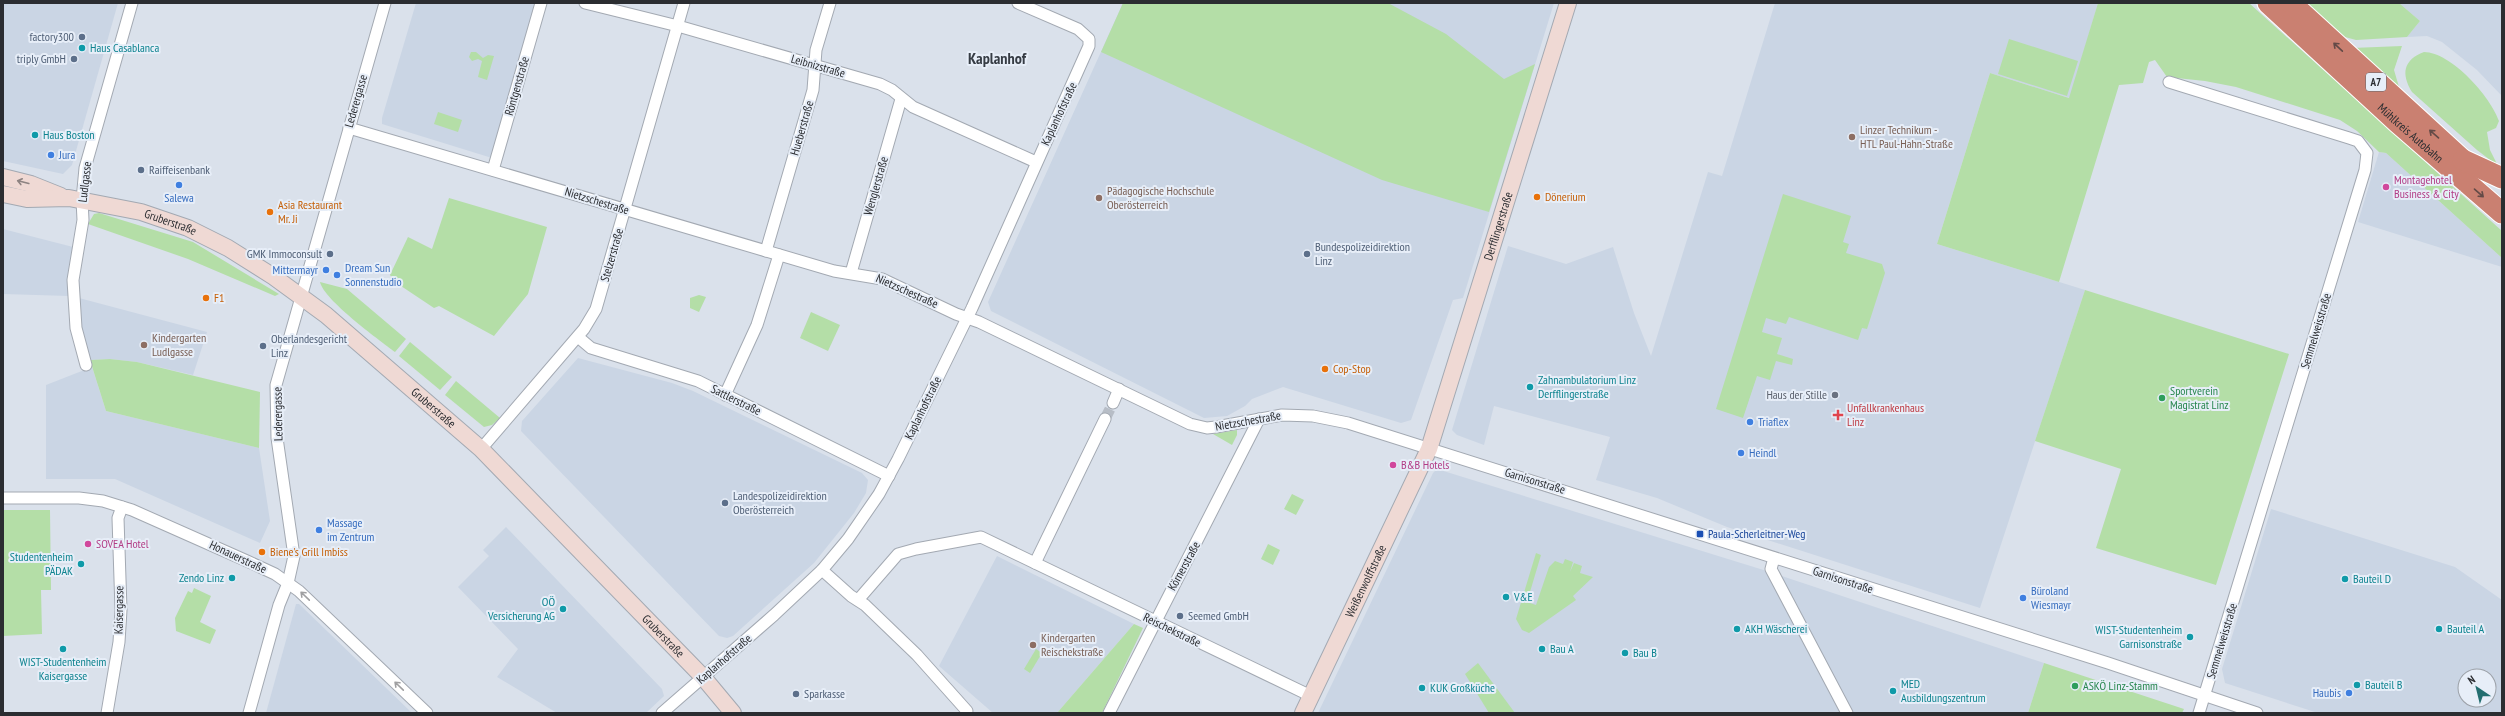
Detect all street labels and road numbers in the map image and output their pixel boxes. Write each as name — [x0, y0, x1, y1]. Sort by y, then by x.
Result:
street label: Leibnizstraße — [789, 51, 847, 80]
street label: Röntgenstraße — [501, 55, 532, 117]
street label: Lederergasse — [341, 73, 370, 129]
road number: A7 — [2366, 73, 2386, 91]
street label: Kaplanhofstraße — [1037, 80, 1080, 148]
street label: Hueberstraße — [787, 99, 816, 157]
street label: Mühlkreis Autobahn — [2375, 100, 2447, 166]
street label: Wenglerstraße — [860, 155, 891, 217]
street label: Ludlgasse — [75, 161, 94, 203]
street label: Nietzschestraße — [563, 184, 631, 217]
street label: Derfflingerstraße — [1480, 190, 1516, 262]
street label: Gruberstraße — [143, 206, 199, 238]
street label: Stelzerstraße — [597, 226, 626, 283]
street label: Nietzschestraße — [874, 270, 941, 311]
street label: Semmelweisstraße — [2297, 291, 2334, 370]
street label: Kaplanhofstraße — [901, 374, 944, 442]
street label: Sattlerstraße — [709, 381, 764, 418]
street label: Gruberstraße — [408, 384, 459, 431]
street label: Lederergasse — [270, 387, 285, 441]
street label: Nietzschestraße — [1214, 407, 1282, 434]
street label: Garnisonstraße — [1503, 464, 1567, 497]
street label: Honauerstraße — [207, 537, 269, 576]
street label: Körnerstraße — [1164, 539, 1203, 593]
street label: Weißenwolffstraße — [1342, 542, 1389, 620]
street label: Garnisonstraße — [1811, 563, 1875, 596]
street label: Kaisergasse — [111, 586, 126, 634]
street label: Semmelweisstraße — [2203, 601, 2240, 680]
street label: Reischekstraße — [1141, 609, 1204, 650]
street label: Gruberstraße — [639, 611, 688, 660]
street label: Kaplanhofstraße — [693, 631, 754, 687]

